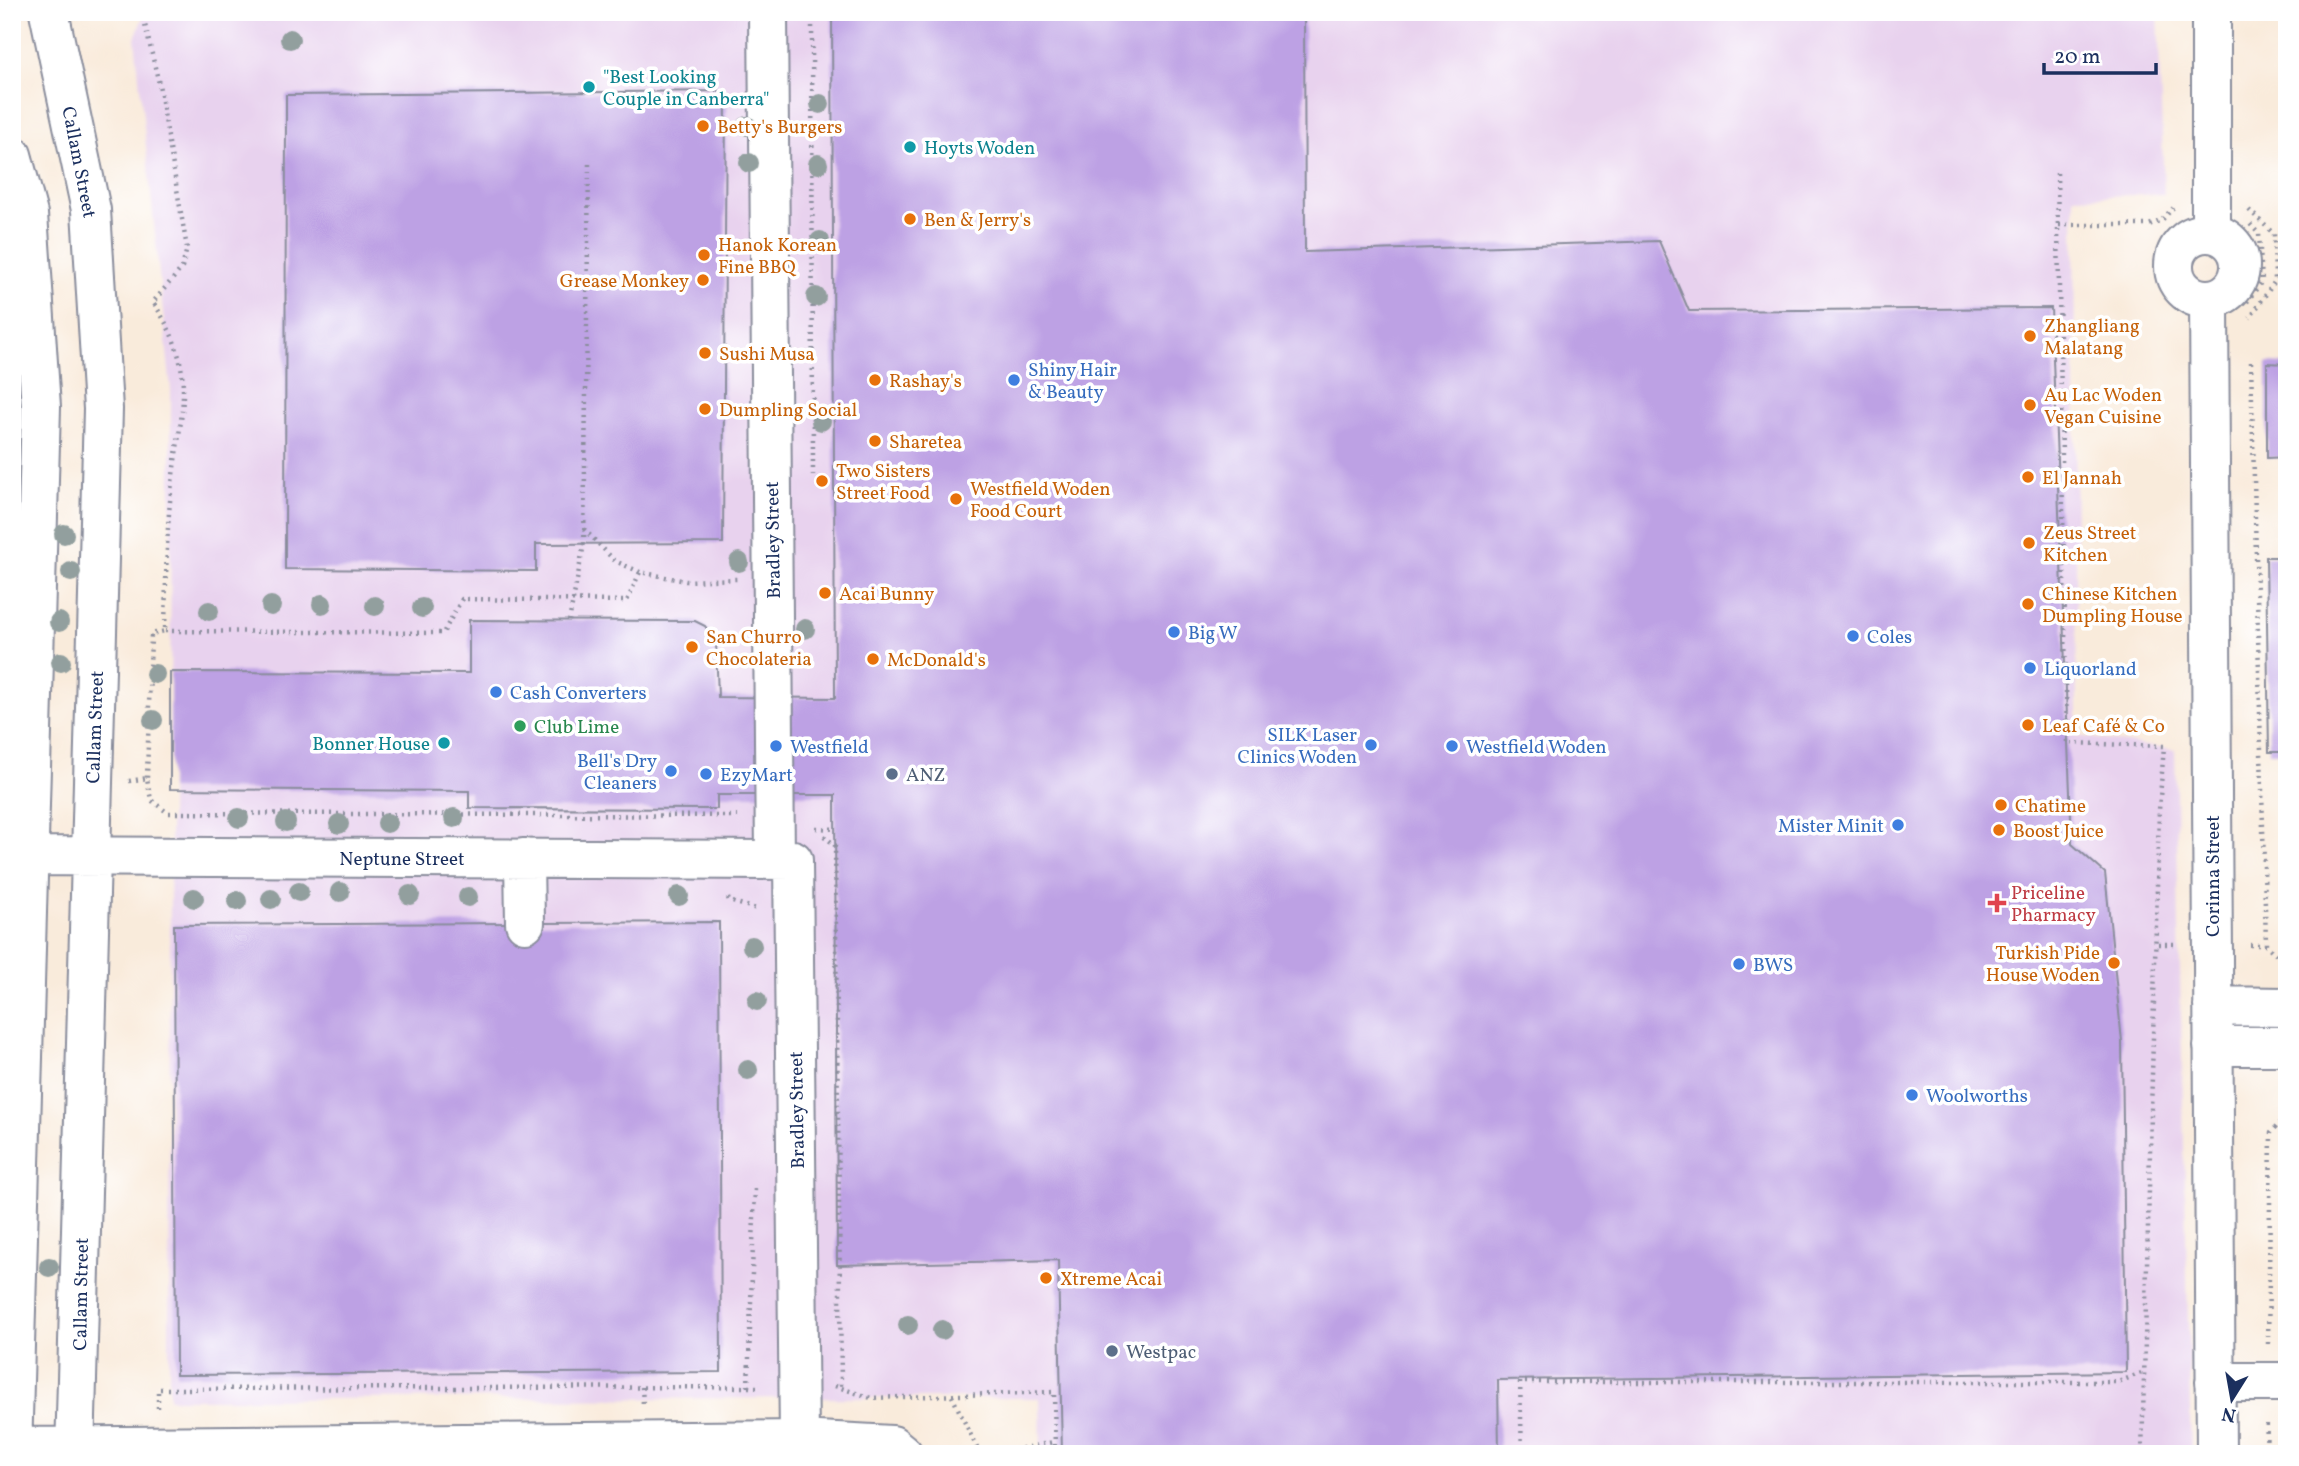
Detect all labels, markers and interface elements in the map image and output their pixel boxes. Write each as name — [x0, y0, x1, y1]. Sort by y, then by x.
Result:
scale bar — [2044, 32, 2156, 76]
text: 20 m — [2054, 43, 2100, 72]
place label: "Best Looking Couple in Canberra" — [603, 65, 769, 113]
marker: "Best Looking Couple in Canberra" — [581, 79, 597, 95]
street label: Callam Street — [54, 104, 102, 221]
place label: Betty's Burgers — [717, 115, 842, 141]
marker: Betty's Burgers — [695, 118, 711, 134]
place label: Hoyts Woden — [924, 136, 1035, 162]
marker: Hoyts Woden — [902, 139, 918, 155]
place label: Ben & Jerry's — [924, 208, 1031, 234]
marker: Ben & Jerry's — [902, 211, 918, 227]
place label: Hanok Korean Fine BBQ — [718, 233, 837, 281]
marker: Hanok Korean Fine BBQ — [696, 247, 712, 263]
place label: Grease Monkey — [560, 269, 689, 295]
marker: Grease Monkey — [695, 272, 711, 288]
place label: Zhangliang Malatang — [2044, 314, 2140, 362]
marker: Zhangliang Malatang — [2022, 328, 2038, 344]
place label: Sushi Musa — [719, 342, 815, 368]
marker: Sushi Musa — [697, 345, 713, 361]
place label: Shiny Hair & Beauty — [1028, 358, 1117, 406]
place label: Rashay's — [889, 369, 962, 395]
marker: Rashay's — [867, 372, 883, 388]
marker: Shiny Hair & Beauty — [1006, 372, 1022, 388]
place label: Au Lac Woden Vegan Cuisine — [2044, 383, 2162, 431]
marker: Au Lac Woden Vegan Cuisine — [2022, 397, 2038, 413]
place label: Dumpling Social — [719, 398, 858, 424]
marker: Dumpling Social — [697, 401, 713, 417]
place label: Sharetea — [889, 430, 962, 456]
marker: Sharetea — [867, 433, 883, 449]
place label: Two Sisters Street Food — [836, 459, 931, 507]
place label: El Jannah — [2042, 466, 2122, 492]
marker: El Jannah — [2020, 469, 2036, 485]
marker: Two Sisters Street Food — [814, 473, 830, 489]
place label: Westfield Woden Food Court — [970, 477, 1111, 525]
street label: Bradley Street — [760, 481, 788, 599]
marker: Westfield Woden Food Court — [948, 491, 964, 507]
place label: Zeus Street Kitchen — [2043, 521, 2137, 569]
marker: Zeus Street Kitchen — [2021, 535, 2037, 551]
place label: Acai Bunny — [839, 582, 934, 608]
place label: Chinese Kitchen Dumpling House — [2042, 582, 2183, 630]
marker: Acai Bunny — [817, 585, 833, 601]
marker: Chinese Kitchen Dumpling House — [2020, 596, 2036, 612]
place label: Big W — [1188, 621, 1238, 647]
marker: Big W — [1166, 624, 1182, 640]
place label: San Churro Chocolateria — [706, 625, 812, 673]
place label: Coles — [1867, 625, 1912, 651]
marker: Coles — [1845, 628, 1861, 644]
marker: San Churro Chocolateria — [684, 639, 700, 655]
place label: McDonald's — [887, 648, 986, 674]
marker: McDonald's — [865, 651, 881, 667]
place label: Liquorland — [2044, 657, 2137, 683]
marker: Liquorland — [2022, 660, 2038, 676]
street label: Callam Street — [81, 670, 111, 784]
place label: Cash Converters — [510, 681, 647, 707]
marker: Cash Converters — [488, 684, 504, 700]
place label: Leaf Café & Co — [2042, 714, 2165, 740]
place label: Club Lime — [534, 715, 619, 741]
marker: Leaf Café & Co — [2020, 717, 2036, 733]
marker: Club Lime — [512, 718, 528, 734]
place label: SILK Laser Clinics Woden — [1238, 723, 1357, 771]
place label: Bonner House — [312, 732, 430, 758]
marker: Bonner House — [436, 735, 452, 751]
place label: Westfield — [790, 735, 869, 761]
place label: Westfield Woden — [1466, 735, 1607, 761]
marker: SILK Laser Clinics Woden — [1363, 737, 1379, 753]
marker: Westfield — [768, 738, 784, 754]
marker: Westfield Woden — [1444, 738, 1460, 754]
place label: Bell's Dry Cleaners — [577, 749, 657, 797]
marker: Bell's Dry Cleaners — [663, 763, 679, 779]
place label: EzyMart — [720, 763, 793, 789]
place label: ANZ — [906, 763, 945, 789]
marker: EzyMart — [698, 766, 714, 782]
marker: ANZ — [884, 766, 900, 782]
place label: Chatime — [2015, 794, 2086, 820]
marker: Chatime — [1993, 797, 2009, 813]
place label: Mister Minit — [1778, 814, 1884, 840]
street label: Corinna Street — [2201, 815, 2227, 937]
marker: Mister Minit — [1890, 817, 1906, 833]
place label: Boost Juice — [2013, 819, 2104, 845]
marker: Boost Juice — [1991, 822, 2007, 838]
street label: Neptune Street — [339, 847, 465, 873]
place label: Priceline Pharmacy — [2011, 881, 2096, 929]
marker: Priceline Pharmacy — [1989, 895, 2005, 911]
place label: Turkish Pide House Woden — [1986, 941, 2100, 989]
place label: BWS — [1753, 953, 1793, 979]
marker: Turkish Pide House Woden — [2106, 955, 2122, 971]
marker: BWS — [1731, 956, 1747, 972]
street label: Bradley Street — [784, 1051, 812, 1169]
place label: Woolworths — [1926, 1084, 2028, 1110]
marker: Woolworths — [1904, 1087, 1920, 1103]
street label: Callam Street — [68, 1237, 96, 1351]
place label: Xtreme Acai — [1060, 1267, 1163, 1293]
marker: Xtreme Acai — [1038, 1270, 1054, 1286]
place label: Westpac — [1126, 1340, 1196, 1366]
marker: Westpac — [1104, 1343, 1120, 1359]
north arrow — [2198, 1364, 2268, 1434]
text: N — [2220, 1400, 2238, 1428]

